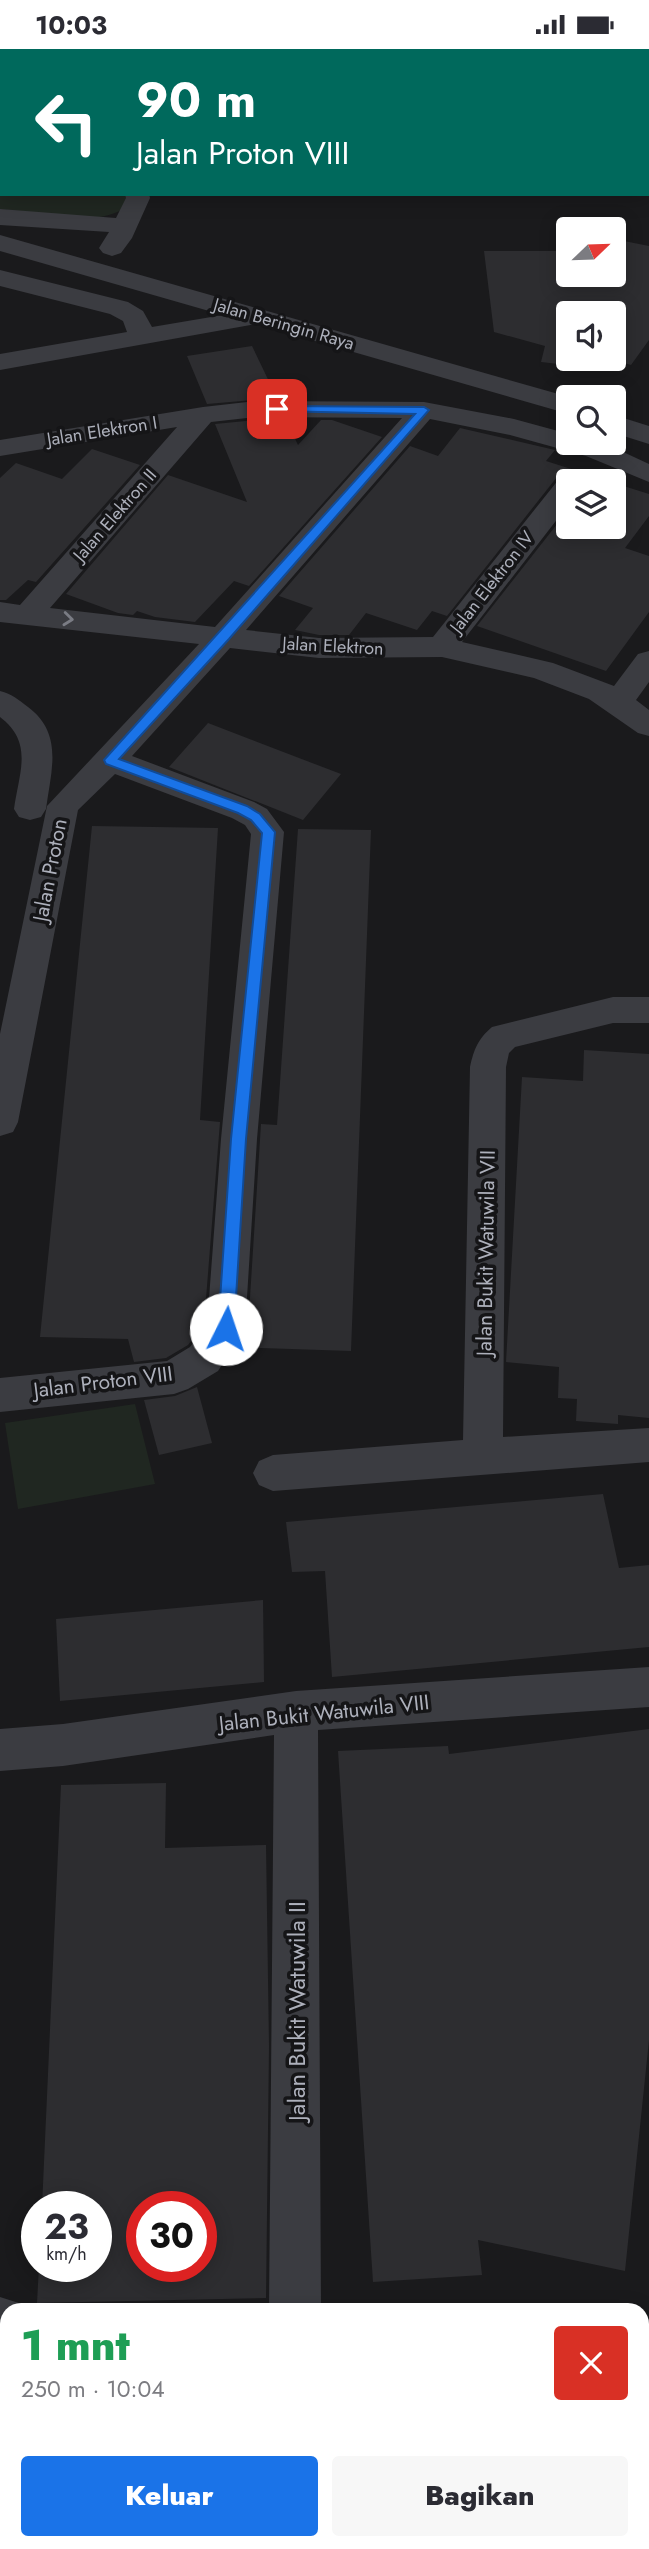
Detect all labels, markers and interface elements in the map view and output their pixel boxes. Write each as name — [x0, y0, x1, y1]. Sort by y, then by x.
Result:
text: 10:03 — [35, 6, 107, 44]
text: 90 m — [136, 65, 256, 135]
icon: left — [21, 77, 112, 168]
text: Jalan Proton VIII — [136, 130, 349, 176]
north arrow — [556, 217, 626, 287]
map controls — [556, 217, 626, 539]
street label: Jalan Beringin Raya — [209, 291, 357, 357]
button: sound — [556, 301, 626, 371]
pin — [247, 379, 307, 439]
button: search — [556, 385, 626, 455]
icon: arrive — [258, 390, 296, 428]
street label: Jalan Elektron I — [43, 409, 159, 453]
street label: Jalan Elektron II — [66, 463, 163, 569]
button: layers — [556, 469, 626, 539]
street label: Jalan Elektron IV — [443, 525, 540, 640]
one-way arrow — [63, 611, 74, 626]
street label: Jalan Elektron — [280, 630, 384, 662]
street label: Jalan Proton — [25, 816, 75, 927]
street label: Jalan Bukit Watuwila VII — [469, 1150, 503, 1359]
position arrow — [189, 1292, 263, 1366]
street label: Jalan Proton VIII — [29, 1359, 174, 1406]
street label: Jalan Bukit Watuwila VIII — [214, 1687, 431, 1739]
street label: Jalan Bukit Watuwila II — [279, 1901, 314, 2124]
speed limit sign: 30 — [126, 2191, 217, 2282]
text: 23 — [44, 2202, 89, 2252]
text: km/h — [46, 2241, 87, 2267]
text: 1 mnt — [21, 2315, 130, 2376]
button: close — [554, 2326, 628, 2400]
text: 250 m · 10:04 — [21, 2372, 165, 2406]
button: Keluar — [21, 2456, 318, 2536]
button: Bagikan — [332, 2456, 628, 2536]

